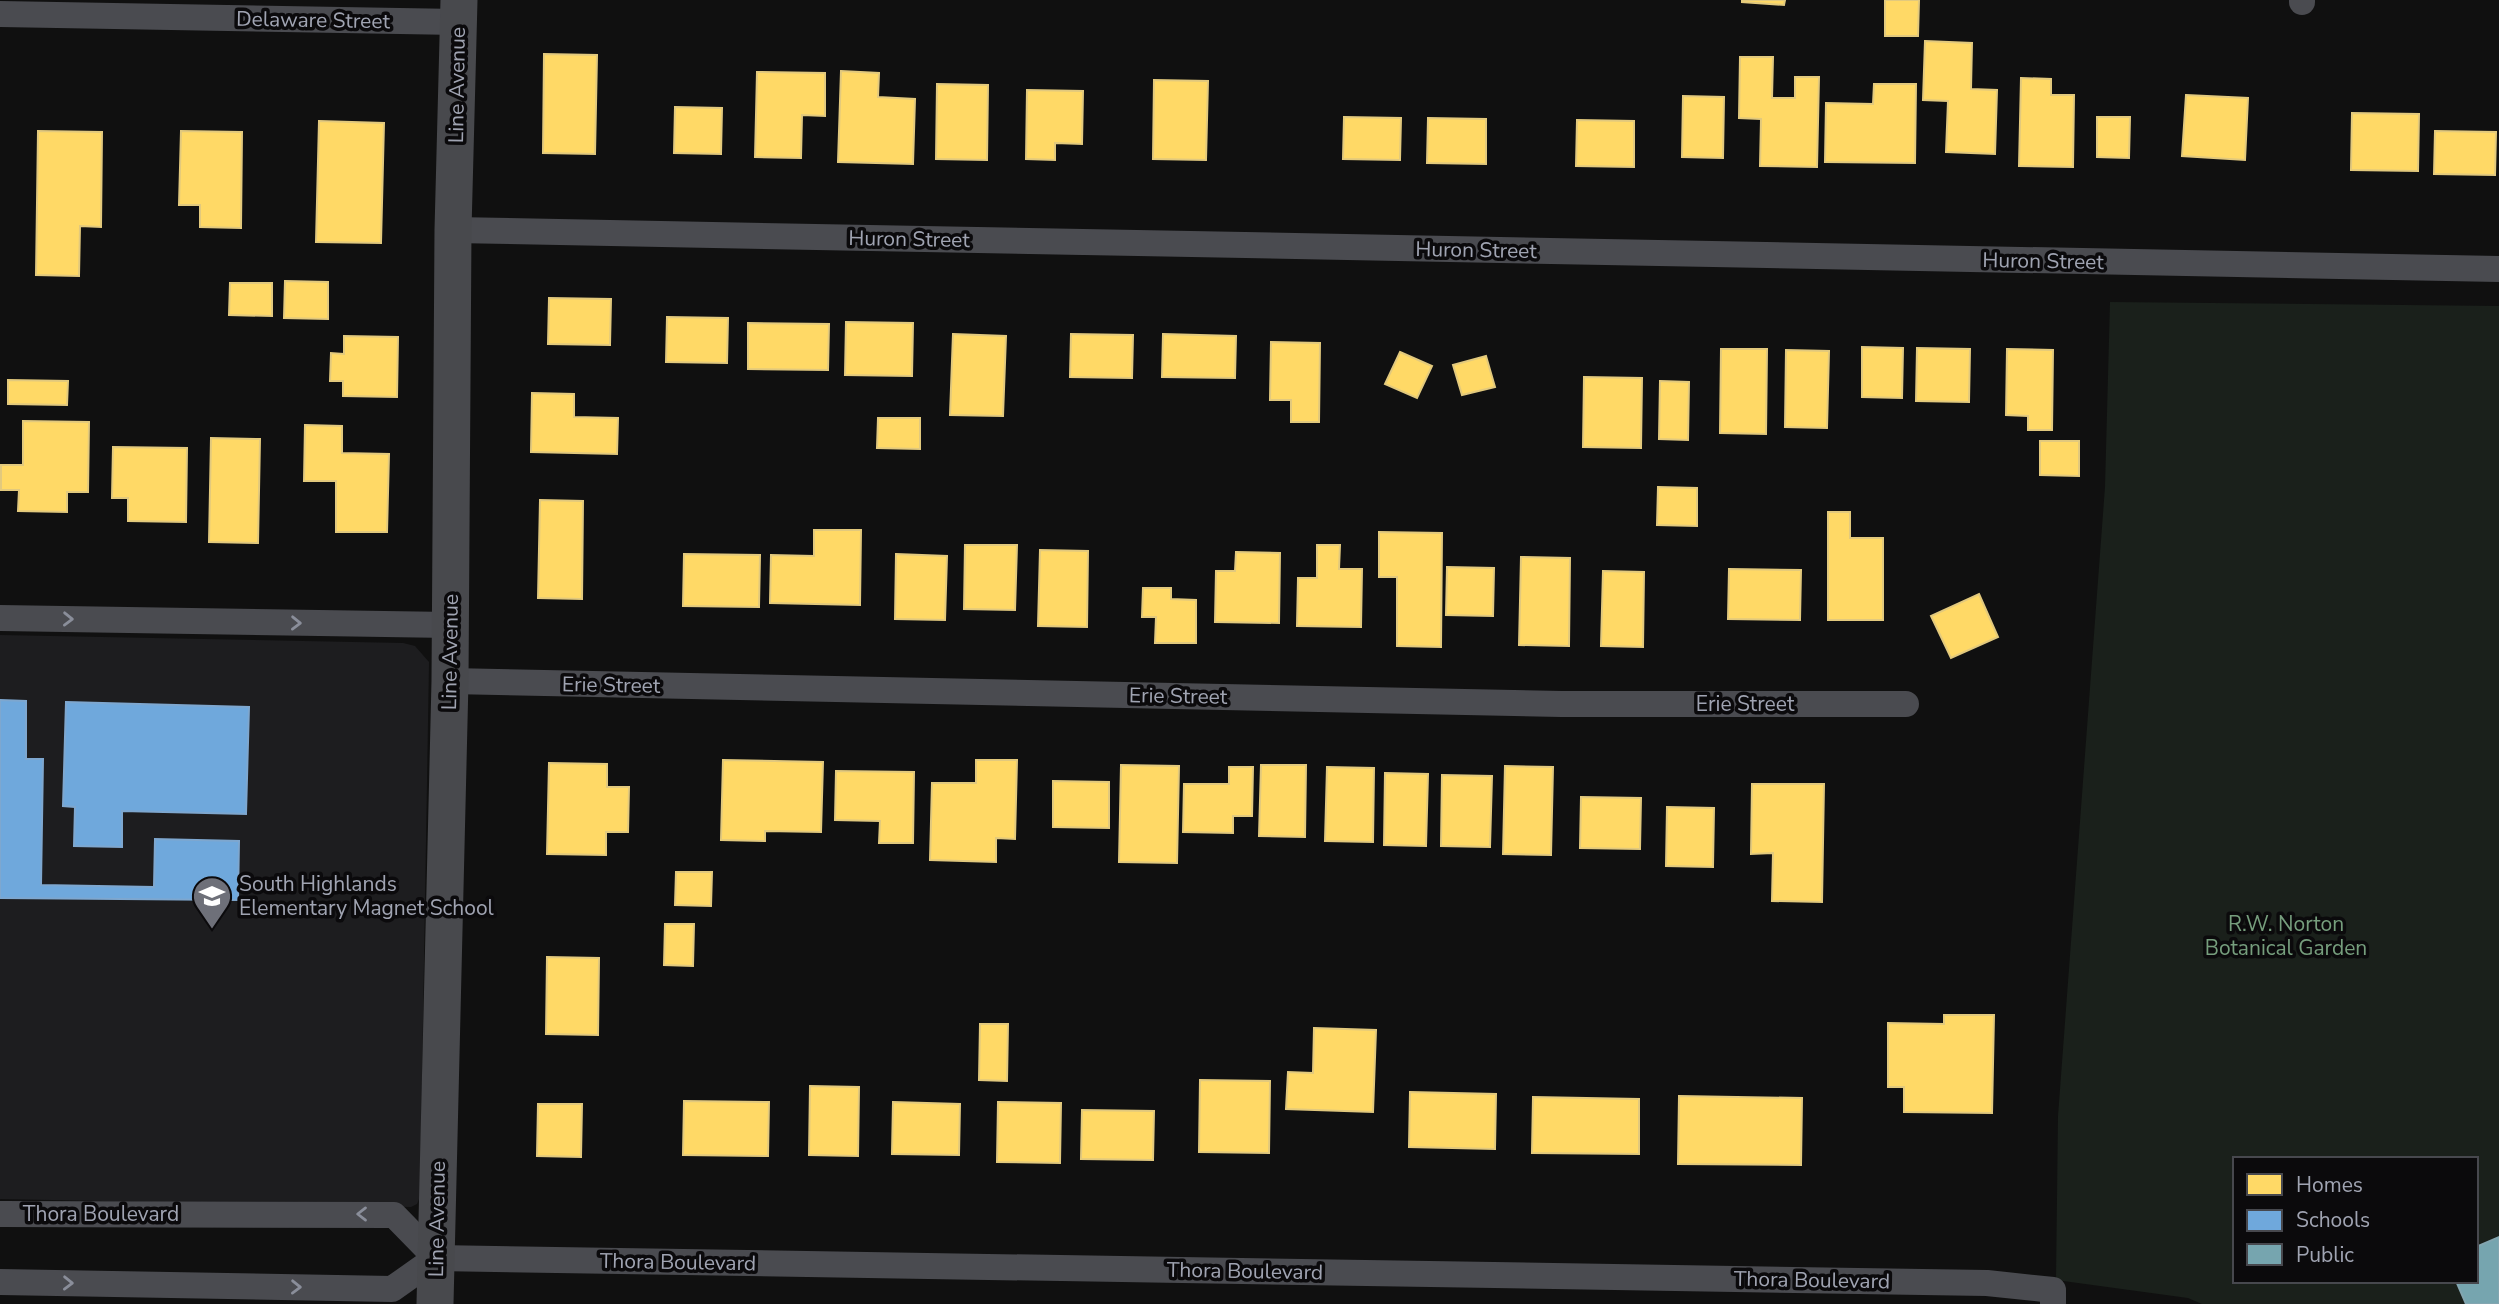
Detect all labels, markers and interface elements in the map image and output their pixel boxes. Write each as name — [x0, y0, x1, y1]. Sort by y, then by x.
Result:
street label: Delaware Street — [236, 5, 391, 35]
street label: Line Avenue — [442, 27, 472, 143]
street label: Huron Street — [848, 224, 971, 254]
street label: Huron Street — [1415, 235, 1538, 265]
street label: Huron Street — [1982, 246, 2105, 276]
street label: Line Avenue — [435, 594, 465, 710]
one-way arrow — [63, 611, 74, 627]
one-way arrow — [290, 615, 301, 630]
street label: Erie Street — [562, 670, 661, 700]
street label: Erie Street — [1129, 681, 1228, 711]
street label: Erie Street — [1696, 690, 1795, 718]
place label: South Highlands Elementary Magnet School — [239, 870, 495, 922]
school or university icon: South Highlands Elementary Magnet School — [191, 875, 233, 930]
park label: R.W. Norton Botanical Garden — [2205, 910, 2367, 962]
legend — [2233, 1157, 2478, 1283]
street label: Line Avenue — [422, 1161, 452, 1277]
text: Homes — [2296, 1171, 2363, 1199]
street label: Thora Boulevard — [23, 1200, 179, 1228]
text: Schools — [2296, 1206, 2370, 1234]
one-way arrow — [356, 1207, 367, 1222]
text: Public — [2296, 1241, 2354, 1269]
street label: Thora Boulevard — [600, 1247, 756, 1277]
street label: Thora Boulevard — [1167, 1256, 1323, 1286]
street label: Thora Boulevard — [1734, 1265, 1890, 1295]
one-way arrow — [63, 1276, 74, 1291]
one-way arrow — [290, 1280, 301, 1295]

